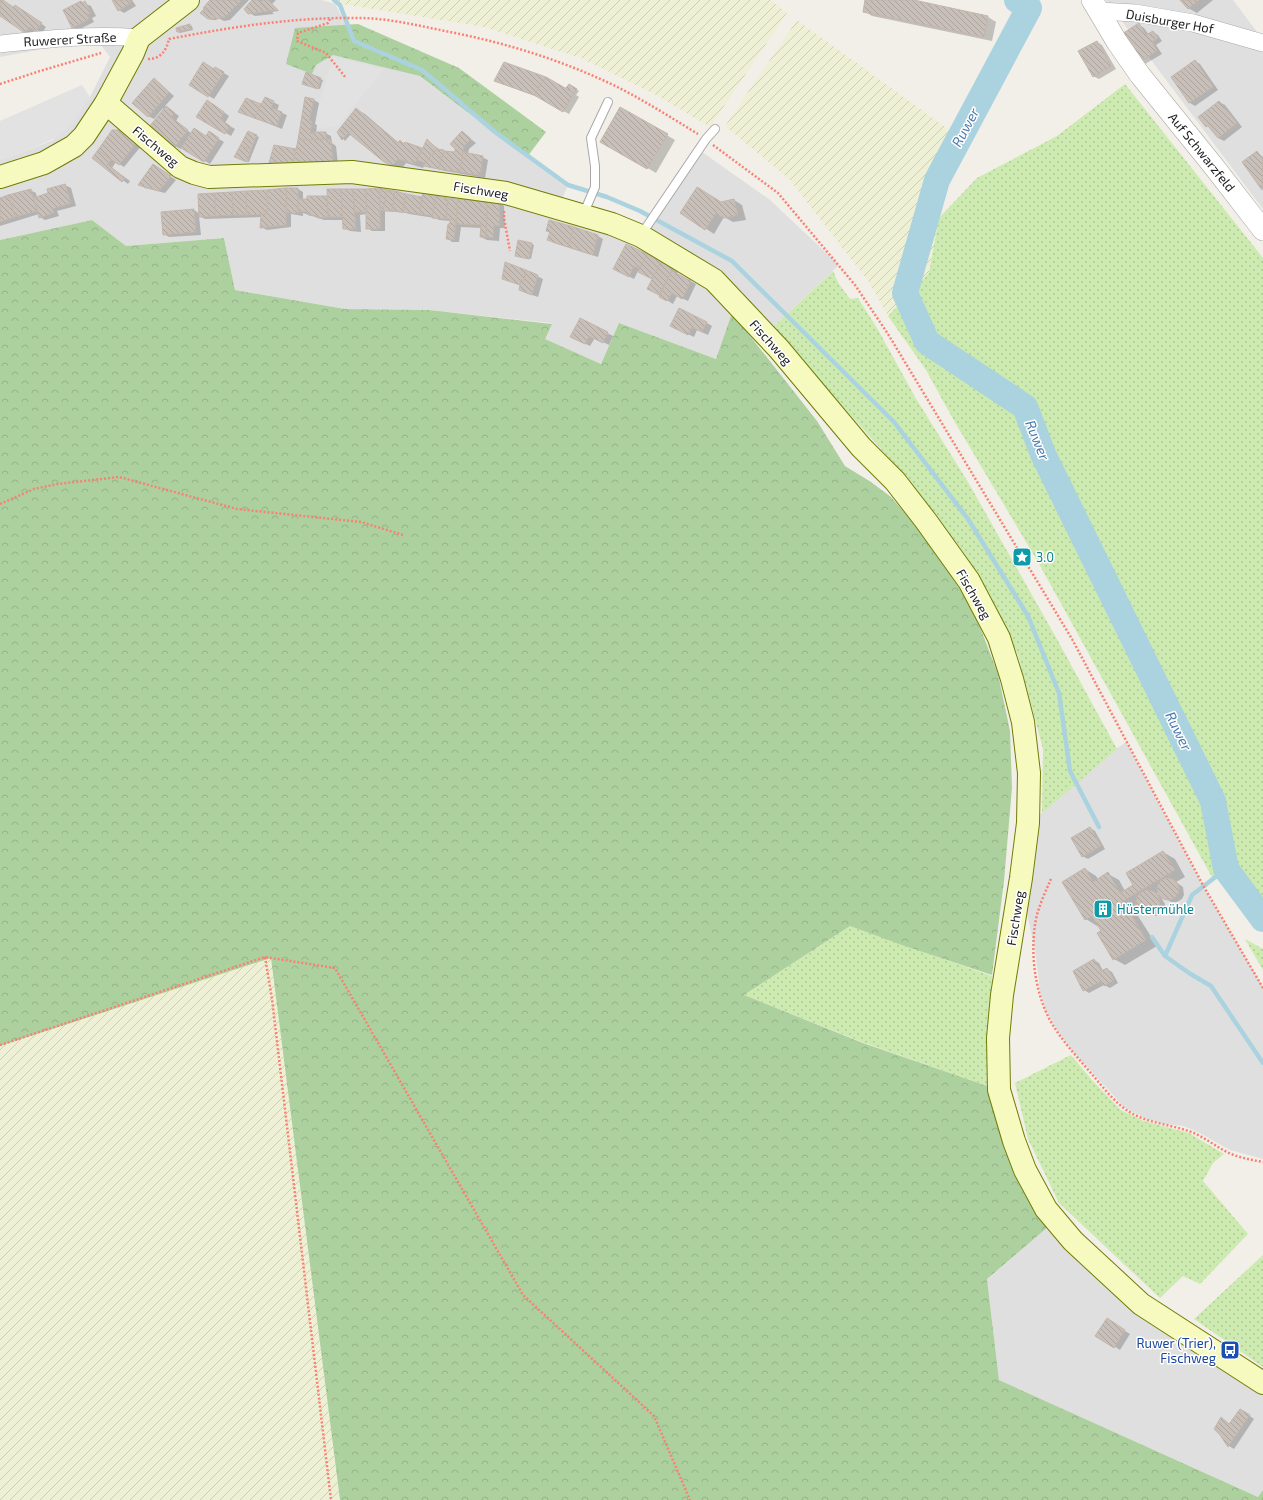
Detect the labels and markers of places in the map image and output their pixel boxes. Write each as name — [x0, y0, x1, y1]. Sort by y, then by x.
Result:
place icon: 3.0 — [1011, 546, 1033, 568]
place label: 3.0 — [1036, 549, 1054, 565]
building icon: Hüstermühle — [1092, 898, 1114, 920]
place label: Hüstermühle — [1117, 901, 1194, 917]
place label: Ruwer (Trier), Fischweg — [1136, 1335, 1216, 1366]
bus stop icon: Ruwer (Trier), Fischweg — [1219, 1339, 1241, 1361]

